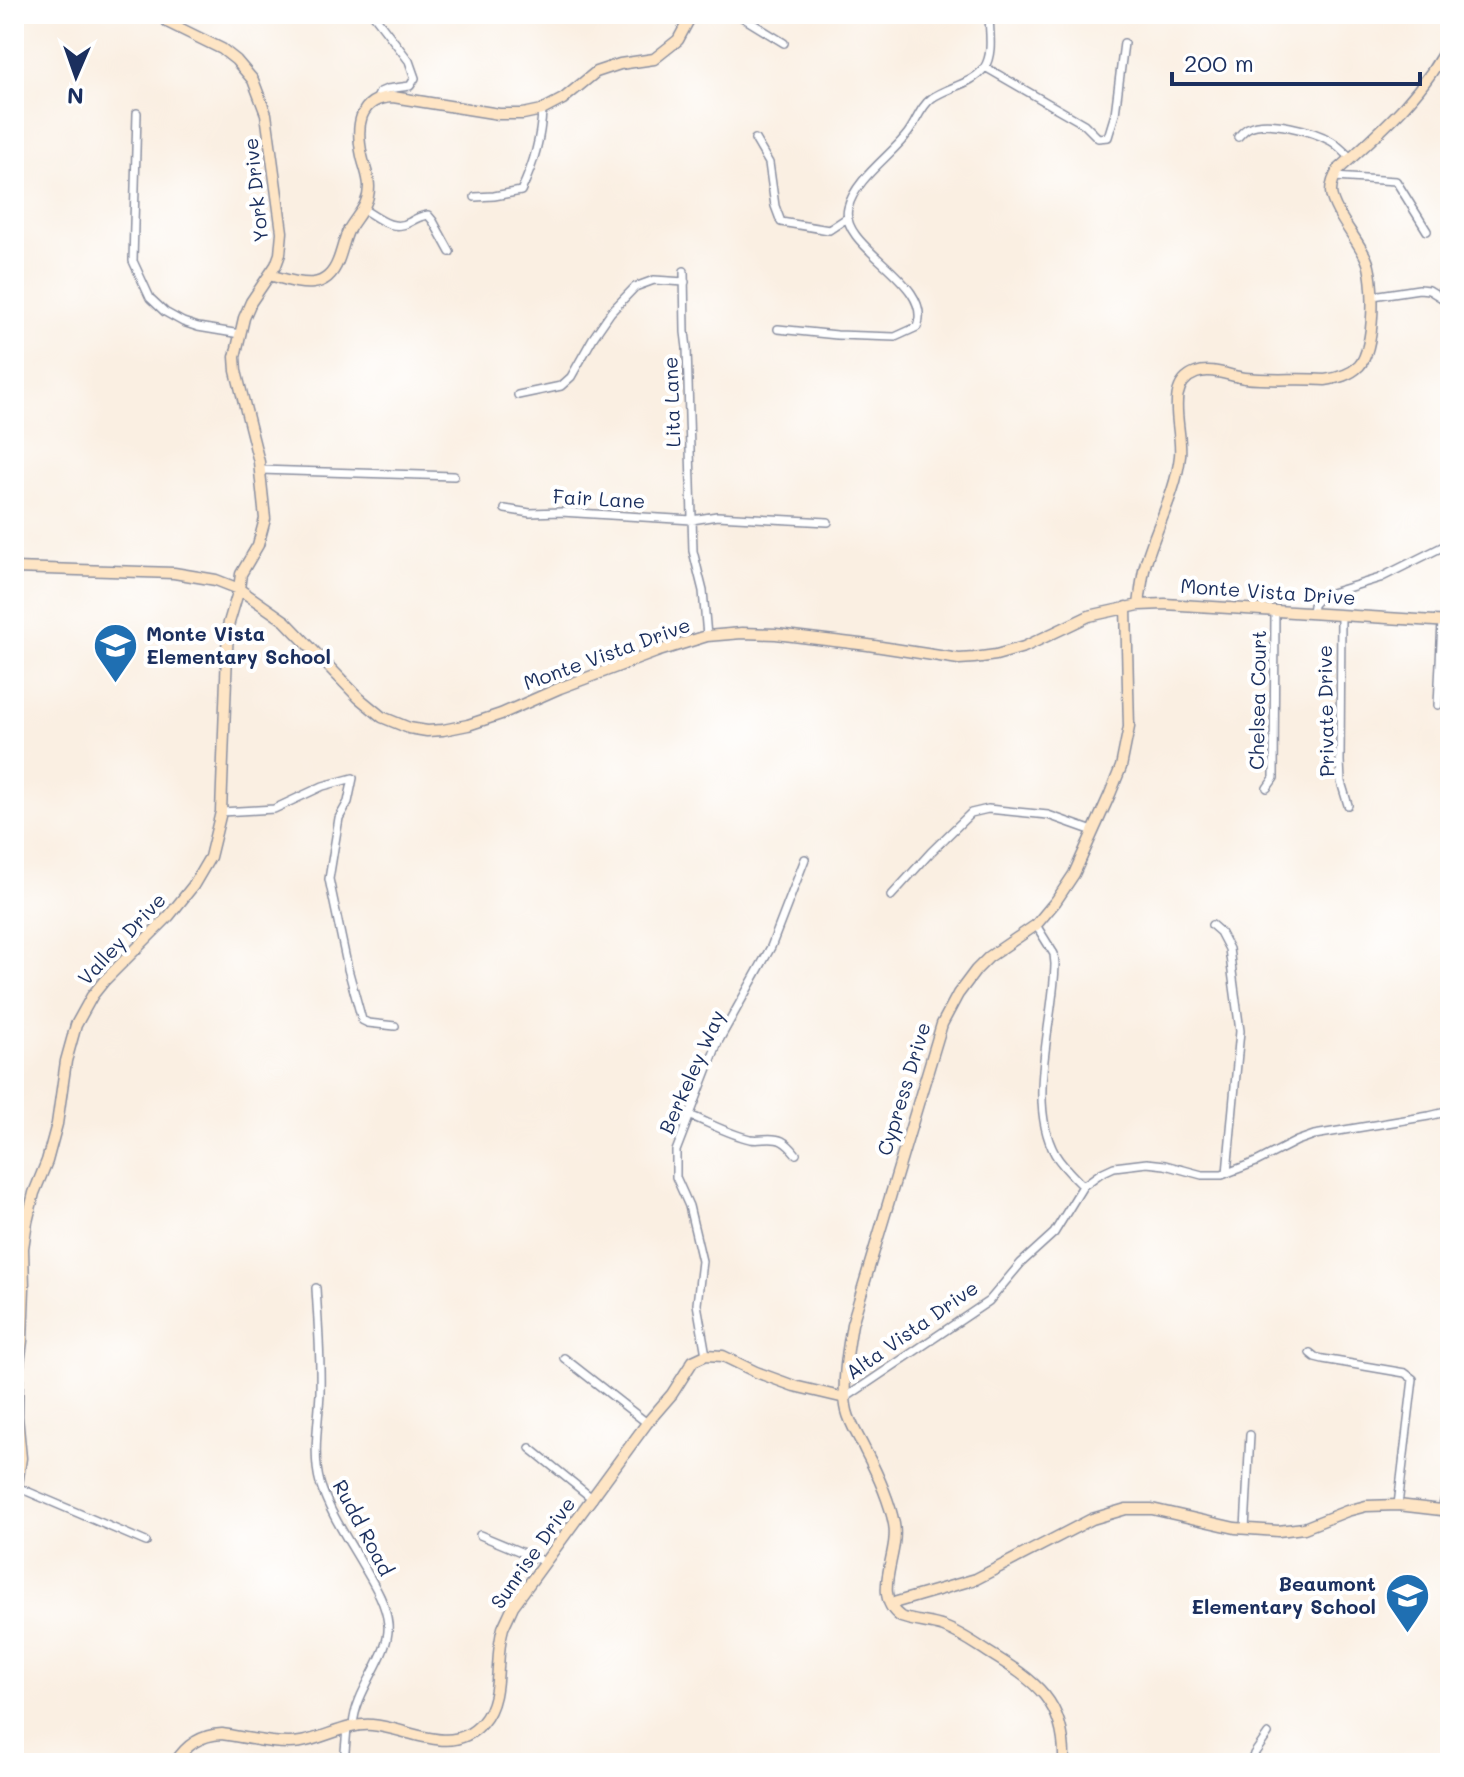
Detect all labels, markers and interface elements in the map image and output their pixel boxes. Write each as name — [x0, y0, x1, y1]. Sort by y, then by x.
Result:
north arrow — [36, 36, 116, 116]
scale bar — [1172, 36, 1420, 86]
text: 200 m — [1184, 47, 1254, 78]
text: N — [66, 82, 84, 111]
street label: York Drive — [237, 137, 273, 244]
street label: Lita Lane — [656, 356, 686, 448]
street label: Fair Lane — [552, 483, 646, 513]
street label: Monte Vista Drive — [1180, 572, 1357, 610]
street label: Monte Vista Drive — [520, 611, 694, 695]
place label: Monte Vista Elementary School — [146, 620, 331, 669]
school or university icon: Monte Vista Elementary School — [91, 621, 139, 684]
street label: Chelsea Court — [1243, 630, 1271, 770]
street label: Private Drive — [1311, 645, 1339, 777]
street label: Valley Drive — [72, 887, 171, 990]
street label: Berkeley Way — [652, 1006, 730, 1137]
street label: Cypress Drive — [870, 1019, 936, 1159]
street label: Alta Vista Drive — [840, 1274, 983, 1384]
street label: Rudd Road — [328, 1475, 400, 1580]
street label: Sunrise Drive — [484, 1491, 580, 1613]
place label: Beaumont Elementary School — [1191, 1570, 1376, 1619]
school or university icon: Beaumont Elementary School — [1383, 1572, 1431, 1635]

